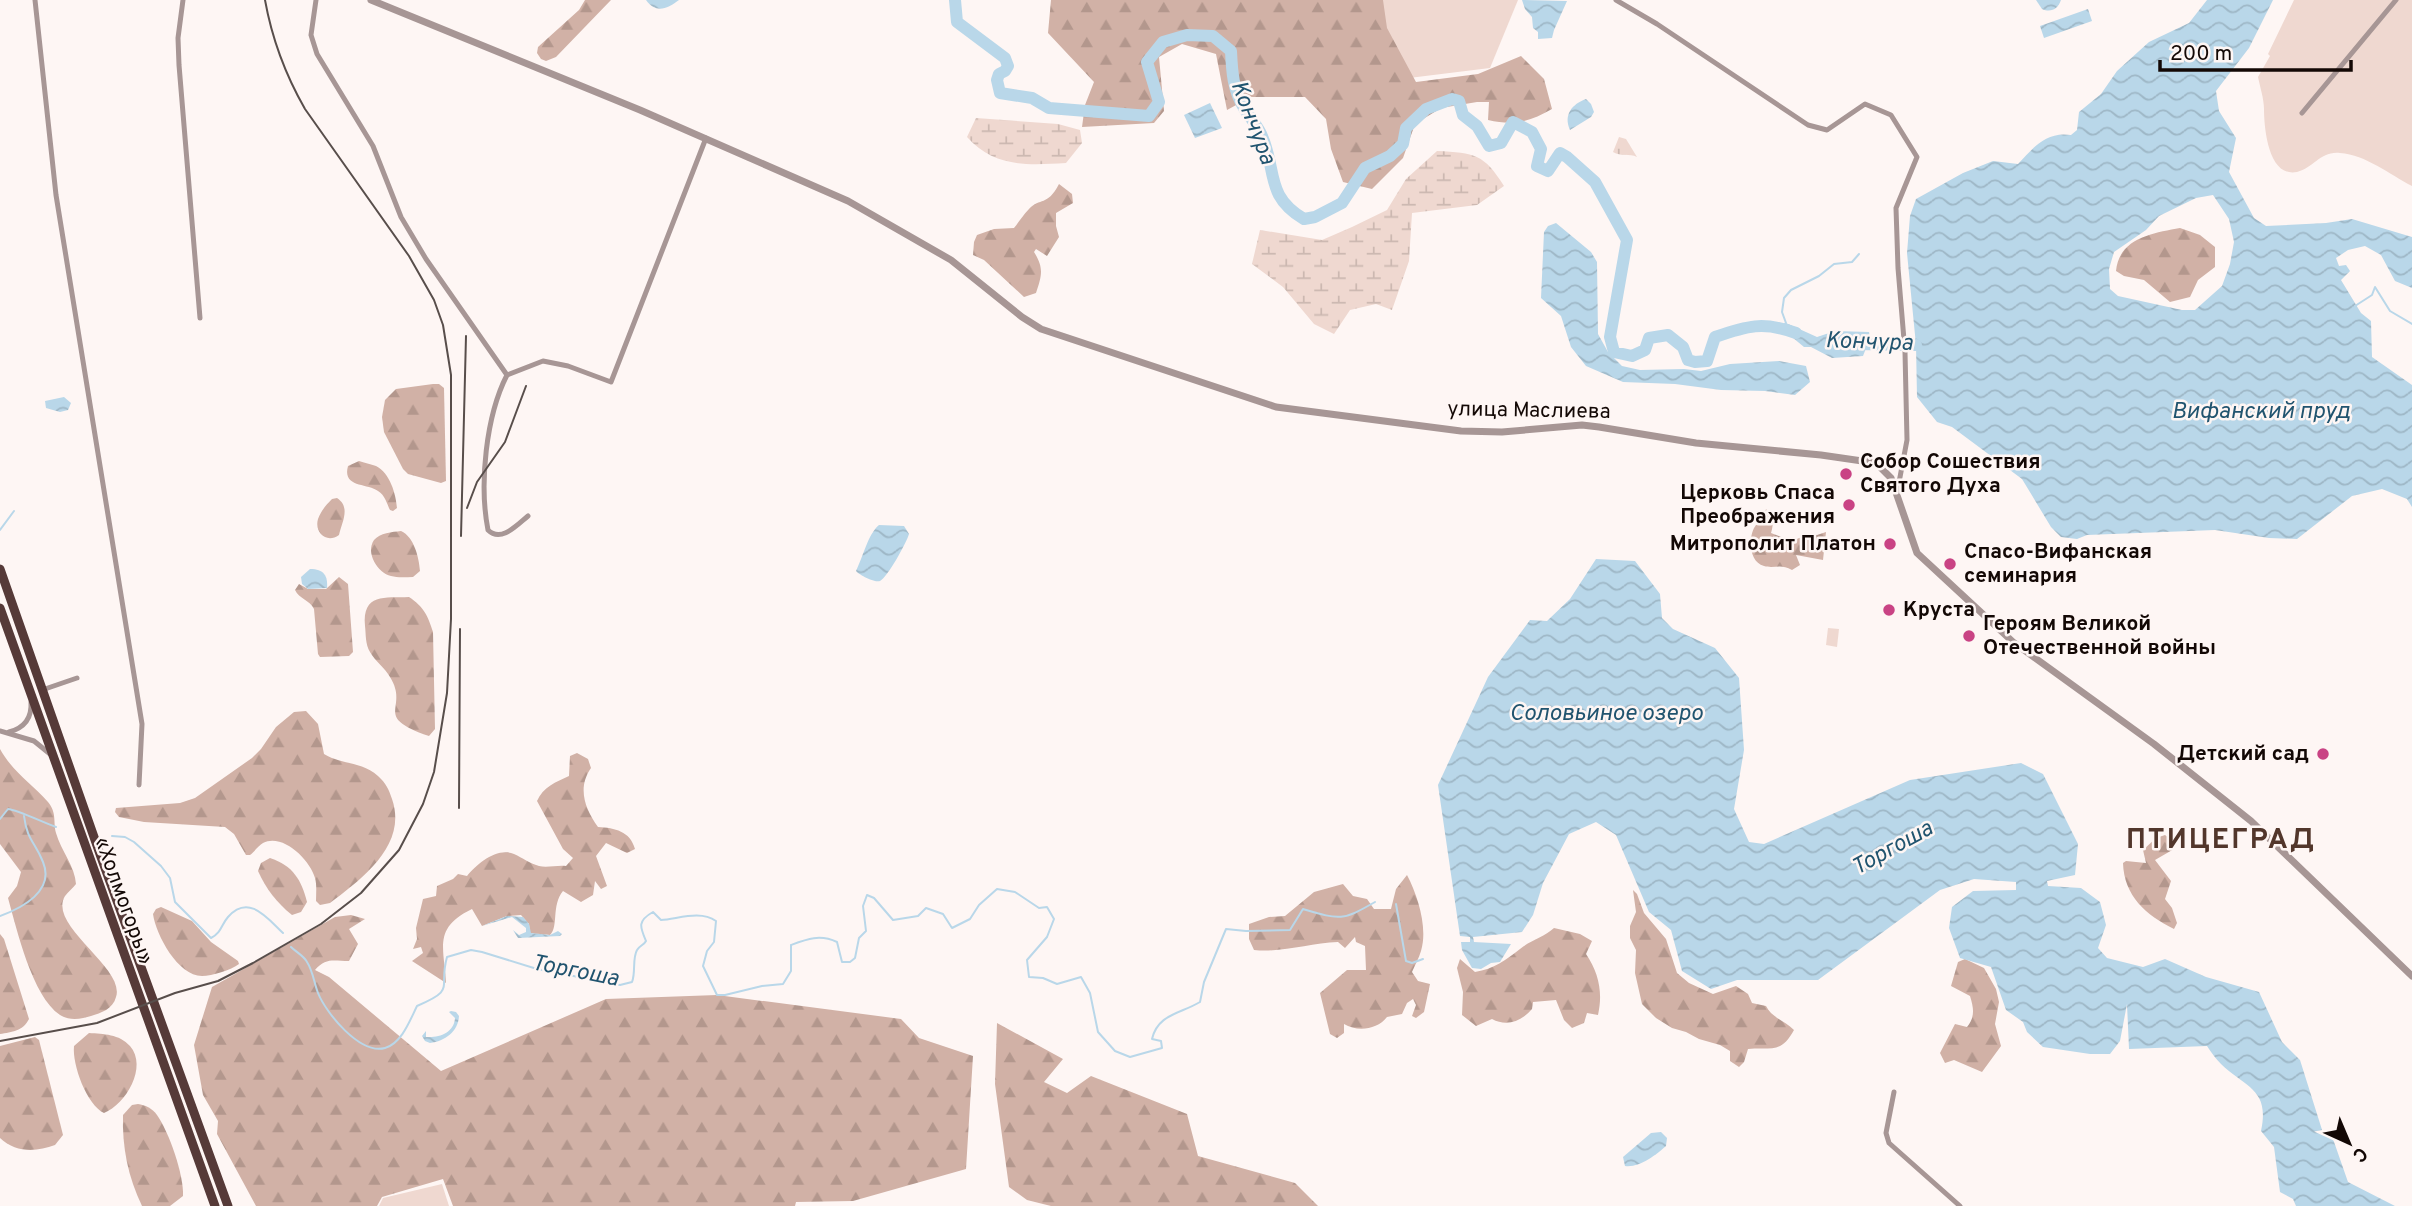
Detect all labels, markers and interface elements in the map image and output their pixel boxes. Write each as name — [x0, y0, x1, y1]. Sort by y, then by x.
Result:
scale bar — [2160, 28, 2351, 72]
text: 200 m — [2170, 41, 2232, 68]
water label: Кончура — [1223, 77, 1281, 169]
water label: Кончура — [1825, 327, 1913, 359]
street label: улица Маслиева — [1447, 396, 1611, 426]
water label: Вифанский пруд — [2172, 398, 2351, 427]
place label: Собор Сошествия Святого Духа — [1860, 449, 2041, 500]
marker: Собор Сошествия Святого Духа — [1838, 466, 1854, 482]
place label: Церковь Спаса Преображения — [1680, 480, 1835, 531]
marker: Церковь Спаса Преображения — [1841, 497, 1857, 513]
place label: Митрополит Платон — [1670, 531, 1876, 558]
marker: Митрополит Платон — [1882, 536, 1898, 552]
place label: Спасо-Вифанская семинария — [1964, 539, 2152, 590]
marker: Спасо-Вифанская семинария — [1942, 556, 1958, 572]
place label: Круста — [1903, 597, 1975, 624]
marker: Круста — [1881, 602, 1897, 618]
place label: Героям Великой Отечественной войны — [1983, 611, 2216, 662]
marker: Героям Великой Отечественной войны — [1961, 628, 1977, 644]
water label: Соловьиное озеро — [1509, 700, 1703, 729]
place label: Детский сад — [2177, 741, 2309, 768]
marker: Детский сад — [2315, 746, 2331, 762]
water label: Торгоша — [1847, 815, 1939, 883]
district label: ПТИЦЕГРАД — [2126, 823, 2316, 859]
street label: «Холмогоры» — [87, 833, 159, 969]
water label: Торгоша — [529, 949, 621, 995]
north arrow — [2314, 1108, 2384, 1178]
text: С — [2347, 1141, 2372, 1167]

